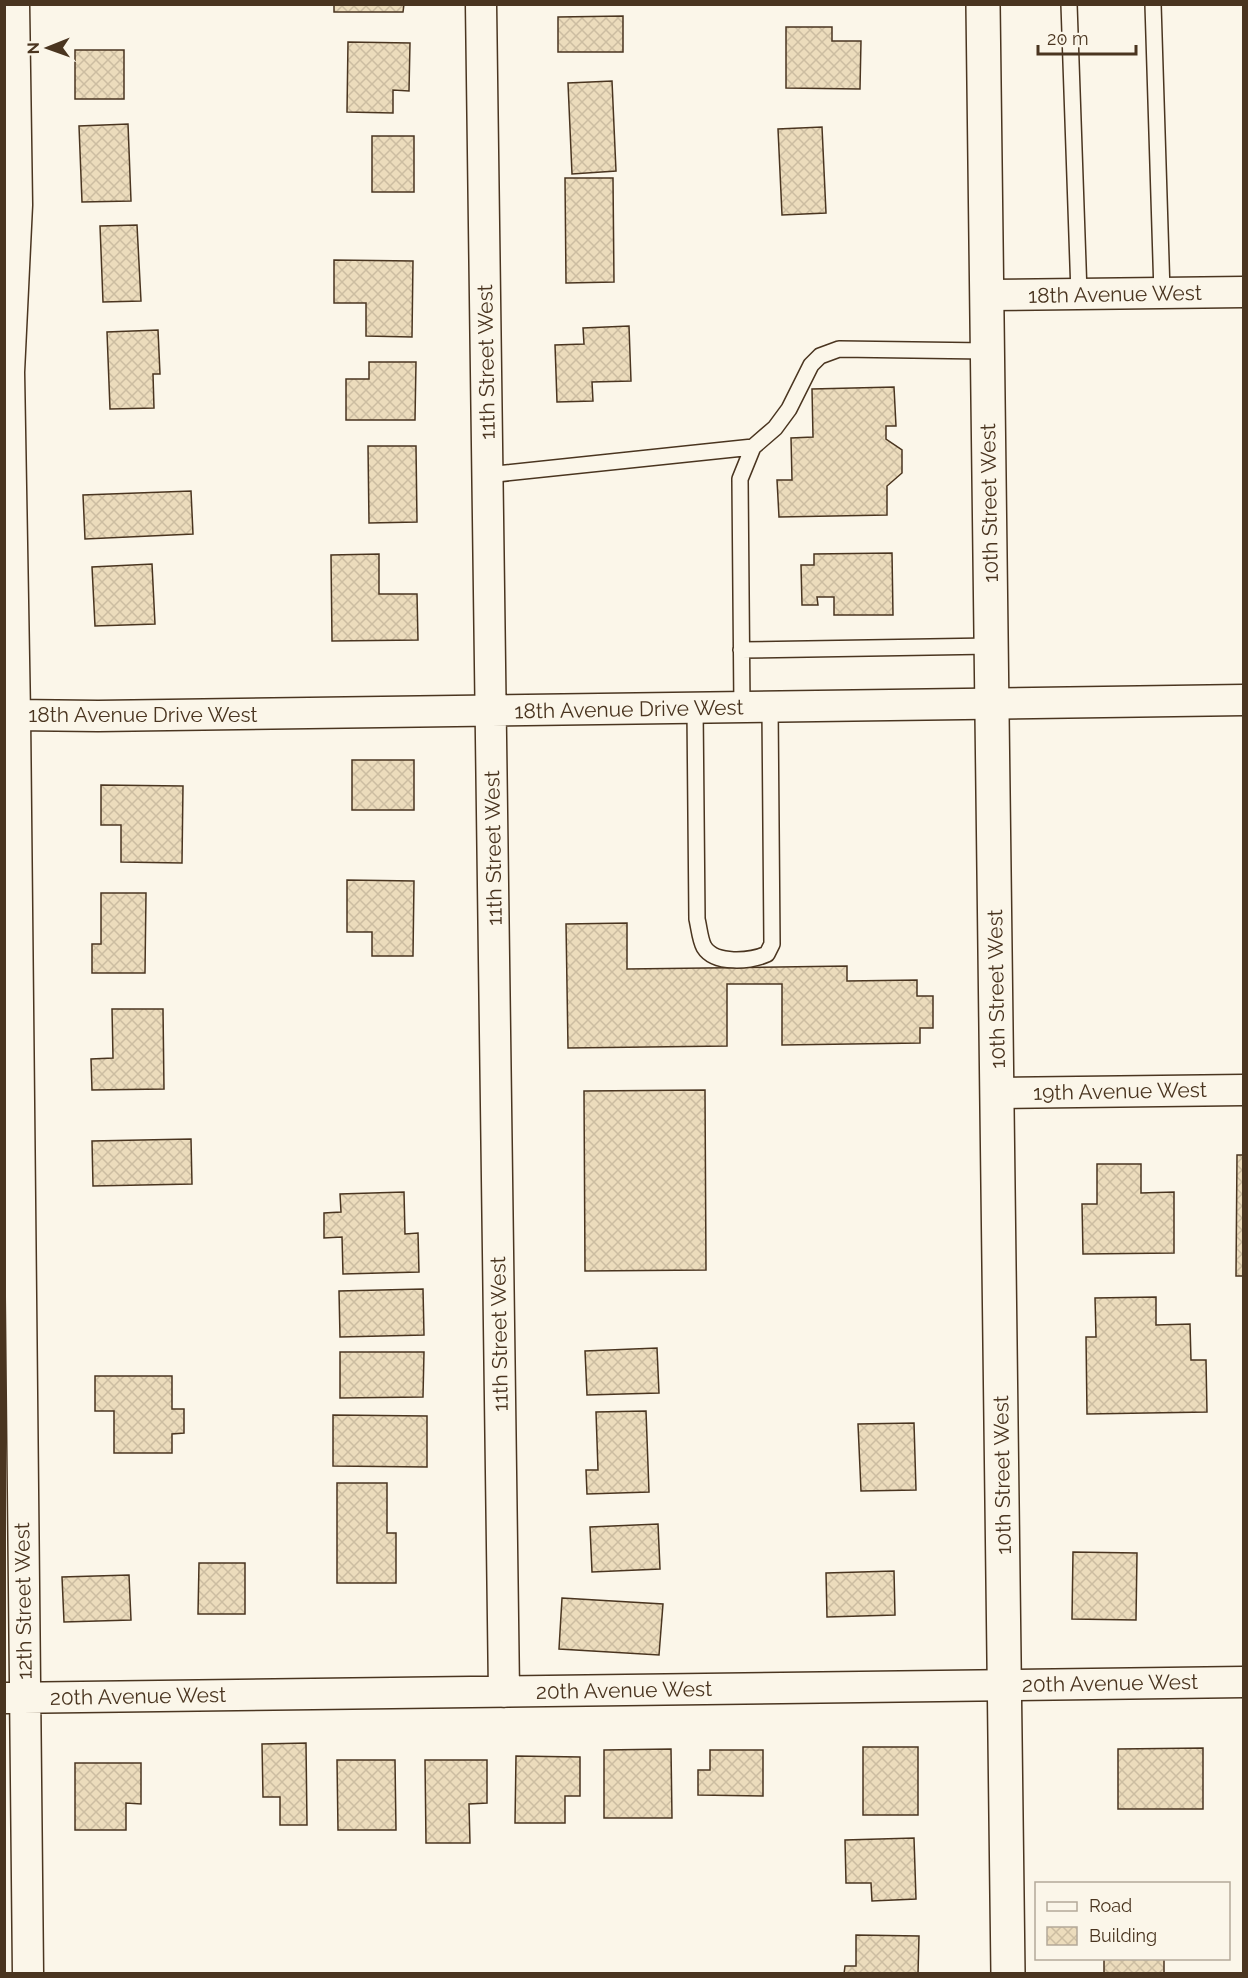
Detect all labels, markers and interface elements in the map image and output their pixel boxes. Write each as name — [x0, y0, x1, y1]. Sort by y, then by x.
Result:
north arrow — [18, 18, 78, 78]
scale bar — [1038, 18, 1136, 56]
text: 20 m — [1047, 28, 1089, 49]
text: N — [24, 42, 43, 55]
street label: 18th Avenue West — [1028, 280, 1202, 308]
street label: 11th Street West — [472, 284, 500, 440]
street label: 10th Street West — [975, 423, 1003, 583]
street label: 18th Avenue Drive West — [514, 695, 744, 723]
street label: 18th Avenue Drive West — [28, 702, 258, 727]
street label: 11th Street West — [479, 770, 507, 926]
street label: 10th Street West — [982, 909, 1010, 1069]
street label: 19th Avenue West — [1033, 1077, 1207, 1105]
street label: 11th Street West — [485, 1256, 513, 1412]
street label: 10th Street West — [988, 1395, 1016, 1555]
street label: 12th Street West — [9, 1522, 37, 1680]
street label: 20th Avenue West — [1022, 1669, 1198, 1697]
street label: 20th Avenue West — [536, 1676, 712, 1704]
street label: 20th Avenue West — [50, 1682, 226, 1710]
legend — [1035, 1882, 1230, 1960]
text: Road — [1089, 1895, 1132, 1916]
text: Building — [1089, 1925, 1157, 1946]

